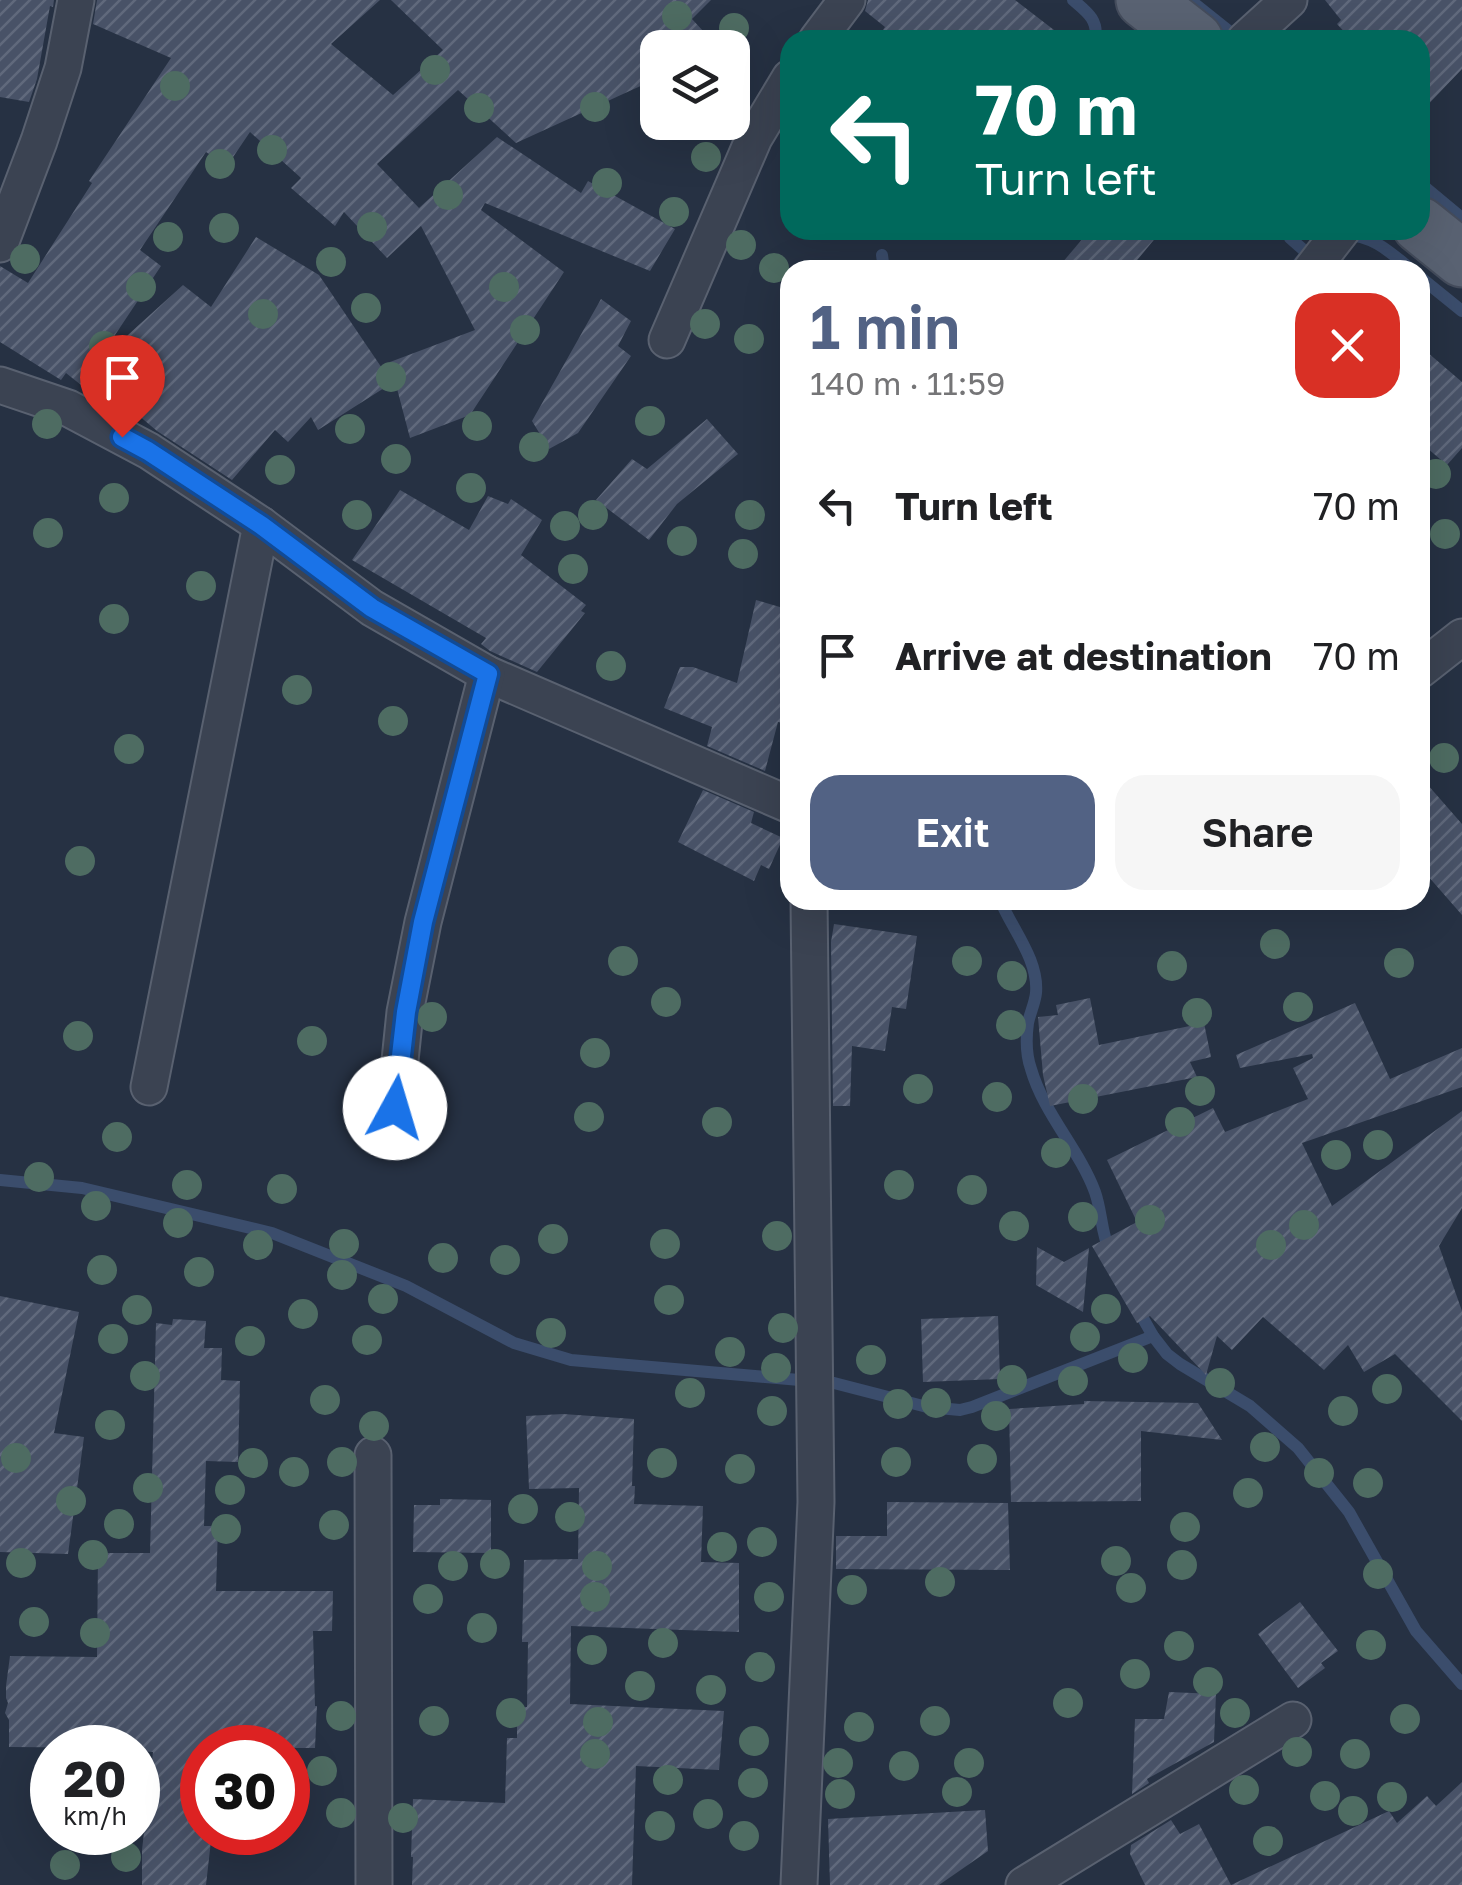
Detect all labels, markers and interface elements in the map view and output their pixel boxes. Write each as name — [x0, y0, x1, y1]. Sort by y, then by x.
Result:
map controls — [640, 30, 750, 140]
button: layers — [640, 30, 750, 140]
text: 70 m — [975, 66, 1137, 150]
icon: left — [810, 70, 940, 200]
text: Turn left — [975, 151, 1157, 205]
text: 1 min — [810, 290, 960, 362]
button: close — [1295, 293, 1400, 398]
pin — [80, 335, 165, 438]
icon: arrive — [95, 350, 150, 405]
text: 140 m · 11:59 — [810, 364, 1005, 402]
icon: left — [810, 478, 865, 533]
text: Turn left — [895, 483, 1053, 528]
text: 70 m — [1313, 483, 1400, 528]
icon: arrive — [810, 628, 865, 683]
text: Arrive at destination — [895, 633, 1272, 678]
text: 70 m — [1313, 633, 1400, 678]
button: Exit — [810, 775, 1095, 890]
button: Share — [1115, 775, 1400, 890]
position arrow — [343, 1056, 447, 1160]
speed limit sign: 30 — [180, 1725, 310, 1855]
text: 20 — [63, 1748, 126, 1808]
text: km/h — [63, 1800, 127, 1831]

